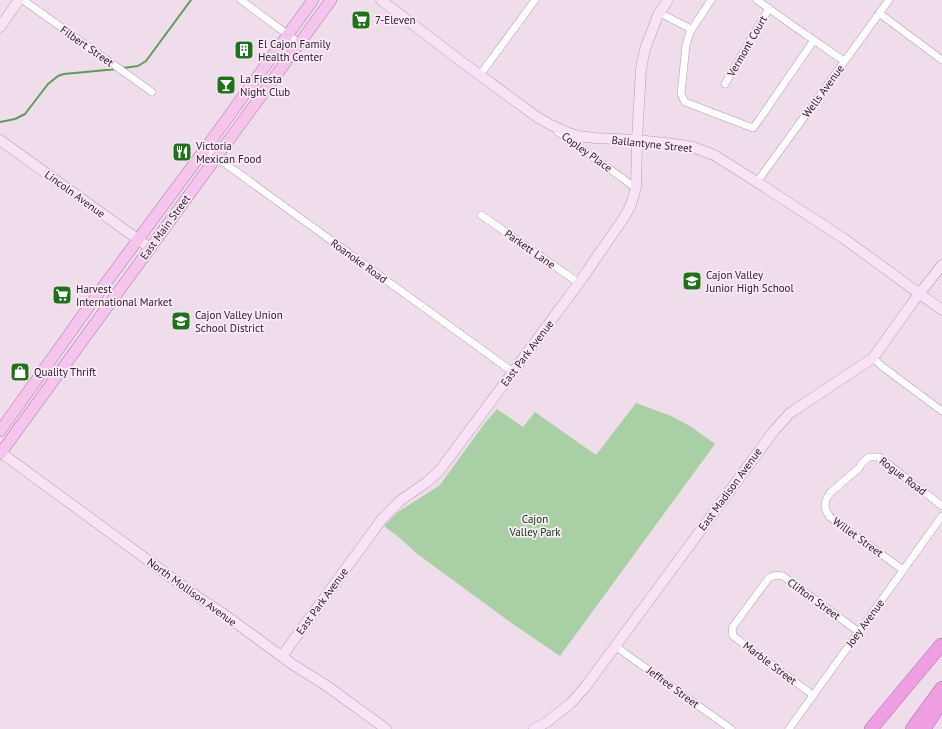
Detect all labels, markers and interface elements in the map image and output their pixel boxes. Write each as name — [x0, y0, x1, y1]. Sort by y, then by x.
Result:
supermarket icon: 7-Eleven — [350, 9, 372, 31]
place label: 7-Eleven — [375, 13, 416, 27]
street label: Vermont Court — [723, 13, 770, 80]
street label: Filbert Street — [58, 22, 117, 70]
place label: El Cajon Family Health Center — [258, 37, 332, 64]
building icon: El Cajon Family Health Center — [233, 39, 255, 61]
street label: Wells Avenue — [799, 61, 847, 120]
place label: La Fiesta Night Club — [240, 72, 290, 99]
bar icon: La Fiesta Night Club — [215, 74, 237, 96]
street label: Copley Place — [559, 129, 615, 175]
street label: Ballantyne Street — [611, 133, 693, 155]
place label: Victoria Mexican Food — [195, 139, 261, 166]
restaurant icon: Victoria Mexican Food — [171, 141, 193, 163]
street label: Lincoln Avenue — [42, 167, 108, 221]
street label: East Main Street — [137, 192, 193, 262]
street label: Parkett Lane — [502, 226, 558, 272]
street label: Roanoke Road — [328, 236, 390, 286]
place label: Cajon Valley Junior High School — [705, 268, 794, 295]
school or university icon: Cajon Valley Junior High School — [681, 270, 703, 292]
place label: Harvest International Market — [76, 282, 172, 309]
supermarket icon: Harvest International Market — [51, 284, 73, 306]
place label: Cajon Valley Union School District — [195, 308, 283, 335]
school or university icon: Cajon Valley Union School District — [170, 310, 192, 332]
street label: East Park Avenue — [497, 317, 557, 389]
shop icon: Quality Thrift — [9, 361, 31, 383]
place label: Quality Thrift — [34, 365, 96, 379]
street label: East Madison Avenue — [695, 444, 765, 533]
street label: Rogue Road — [877, 454, 929, 498]
park label: Cajon Valley Park — [509, 512, 561, 539]
street label: Willet Street — [830, 514, 886, 560]
street label: North Mollison Avenue — [144, 555, 240, 629]
street label: East Park Avenue — [293, 564, 351, 637]
street label: Clifton Street — [785, 575, 844, 623]
street label: Joey Avenue — [842, 596, 887, 651]
street label: Marble Street — [740, 638, 800, 688]
street label: Jeffree Street — [643, 663, 702, 711]

